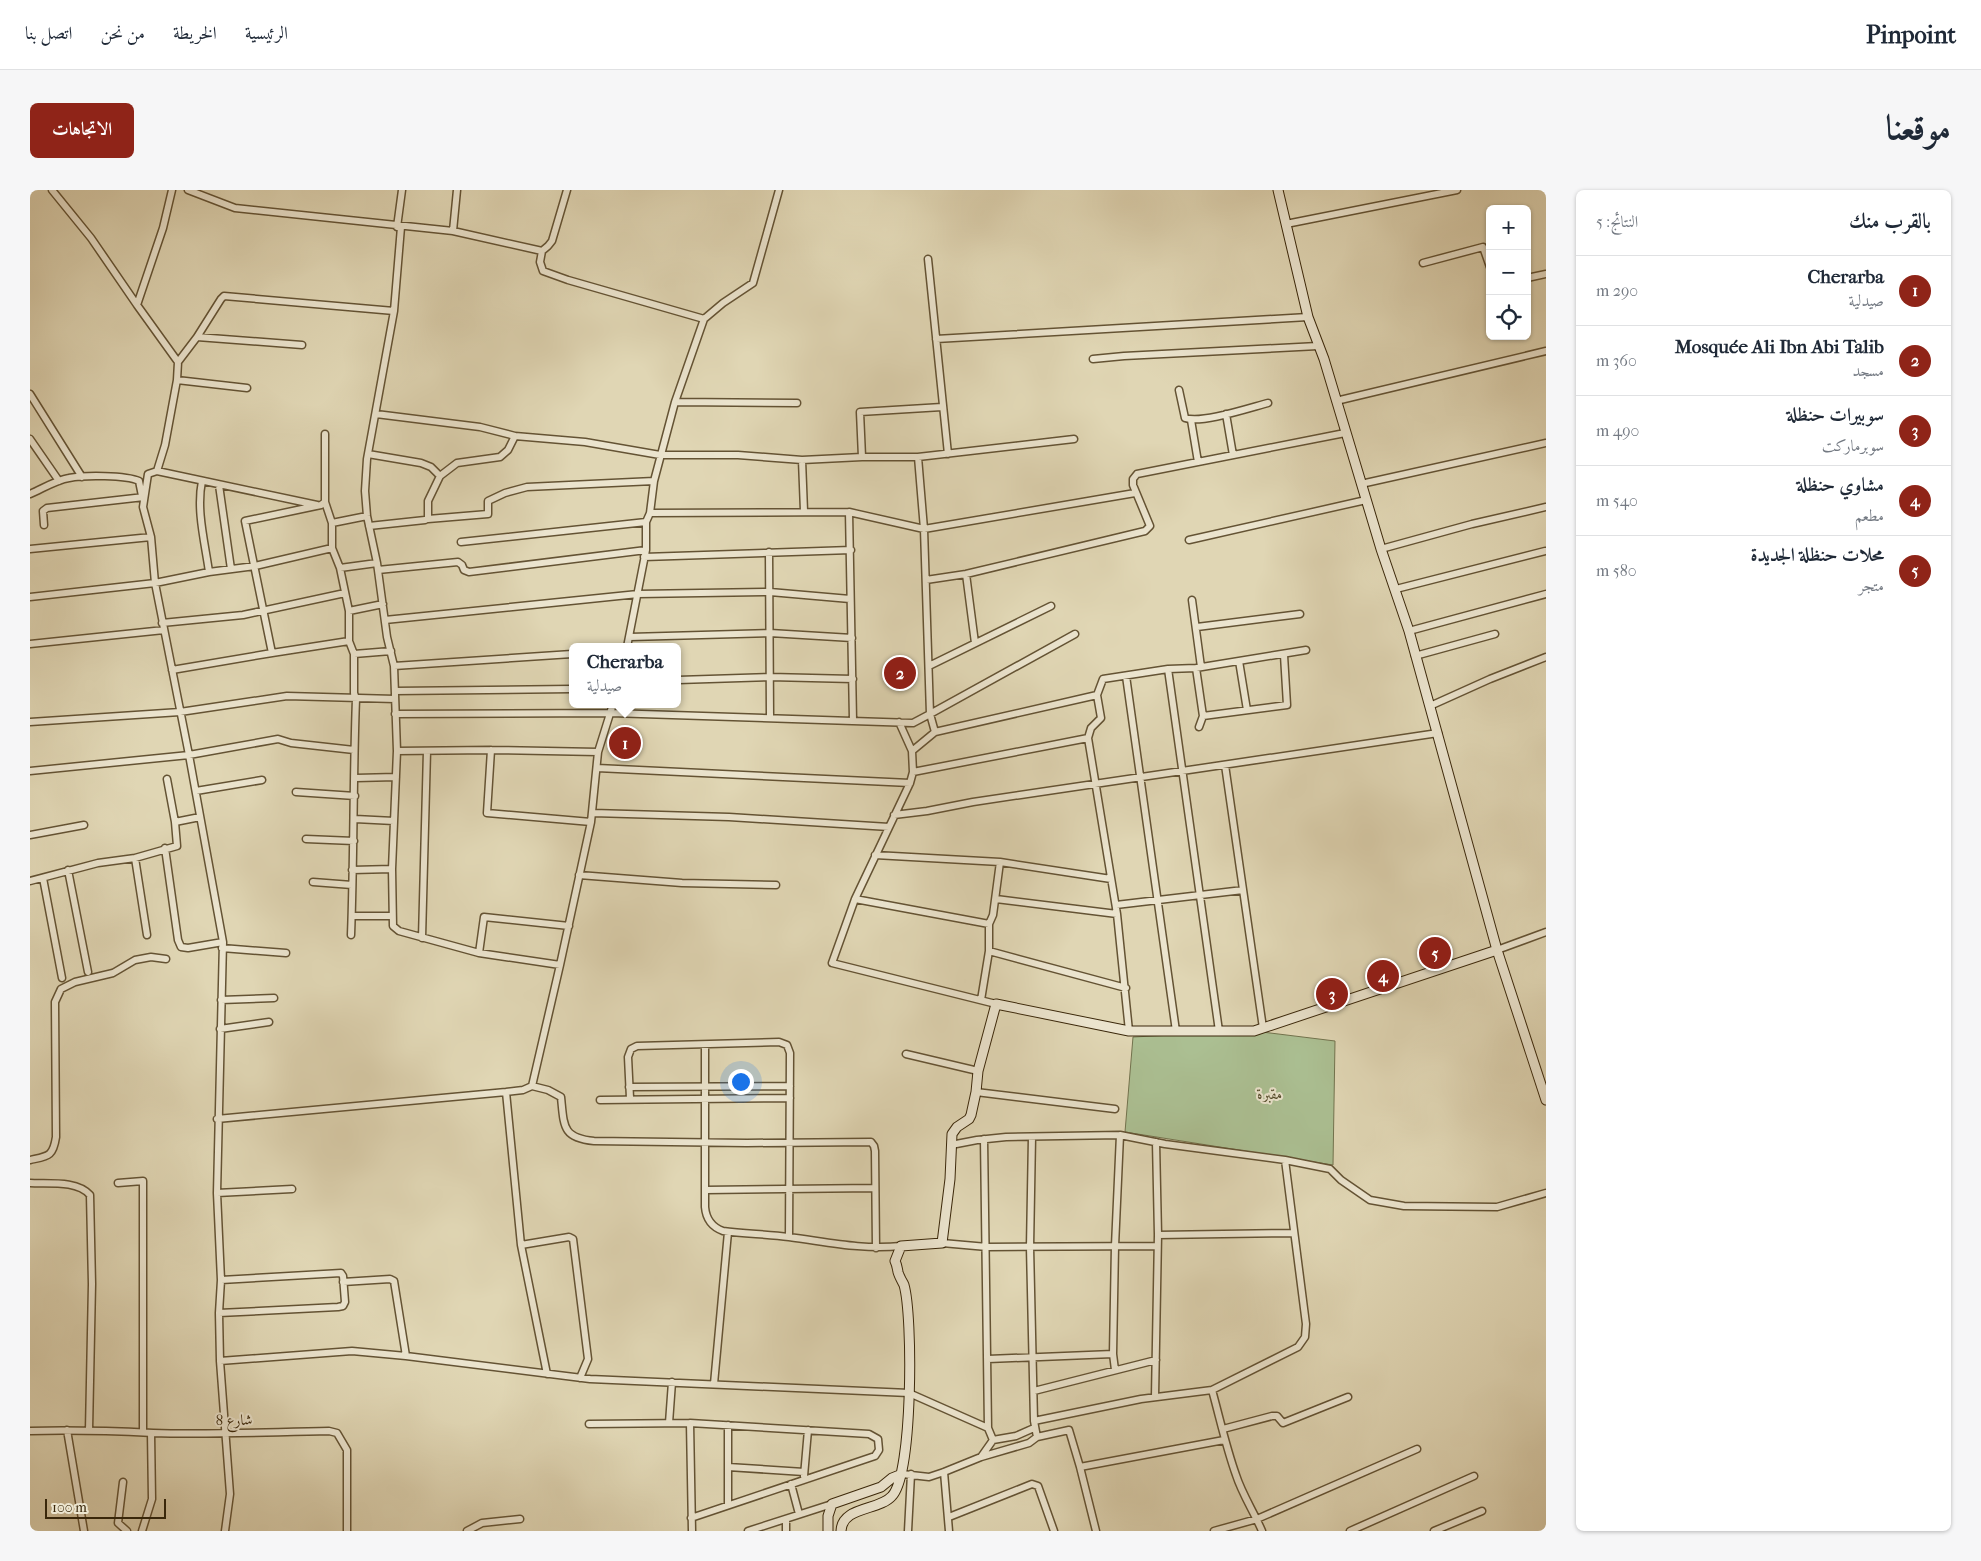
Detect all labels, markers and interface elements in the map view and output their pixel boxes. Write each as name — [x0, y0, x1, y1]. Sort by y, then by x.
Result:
text: Pinpoint — [1866, 21, 1956, 49]
text: اتصل بنا — [25, 23, 72, 44]
text: من نحن — [100, 23, 145, 44]
text: الخريطة — [173, 23, 217, 44]
text: الرئيسية — [245, 23, 288, 44]
button: الاتجاهات — [30, 103, 134, 158]
text: موقعنا — [1886, 107, 1951, 148]
map controls — [1486, 205, 1531, 340]
button: + — [1486, 205, 1531, 250]
text: بالقرب منك — [1849, 209, 1931, 233]
text: النتائج: 5 — [1596, 212, 1638, 231]
button: − — [1486, 250, 1531, 295]
text: Cherarba — [1808, 266, 1884, 288]
text: 290 m — [1596, 281, 1638, 300]
text: 1 — [1912, 281, 1918, 300]
text: صيدلية — [1849, 291, 1884, 310]
button: locate — [1486, 295, 1531, 340]
text: Mosquée Ali Ibn Abi Talib — [1675, 336, 1884, 358]
text: 360 m — [1596, 351, 1637, 370]
text: 2 — [1911, 351, 1919, 370]
text: مسجد — [1853, 361, 1884, 380]
text: سوبيرات حنظلة — [1786, 404, 1884, 426]
text: 490 m — [1596, 421, 1639, 440]
text: 3 — [1912, 421, 1918, 440]
text: سوبرماركت — [1822, 436, 1884, 455]
text: مشاوي حنظلة — [1796, 474, 1884, 496]
text: 540 m — [1596, 491, 1638, 510]
text: 4 — [1910, 491, 1920, 510]
text: مطعم — [1855, 506, 1884, 525]
text: محلات حنظلة الجديدة — [1750, 544, 1884, 566]
text: 580 m — [1596, 561, 1637, 580]
text: 5 — [1912, 561, 1918, 580]
text: متجر — [1859, 576, 1884, 595]
popup — [569, 643, 681, 708]
text: Cherarba — [587, 651, 663, 673]
pin: 2 — [884, 654, 916, 692]
text: صيدلية — [587, 676, 622, 695]
pin: 1 — [609, 724, 641, 762]
pin: 5 — [1419, 934, 1451, 972]
pin: 4 — [1367, 957, 1399, 995]
pin: 3 — [1316, 975, 1348, 1013]
your location — [728, 1069, 754, 1095]
park label: مقبرة — [1256, 1085, 1283, 1103]
street label: شارع 8 — [215, 1411, 253, 1433]
scale bar — [45, 1496, 166, 1519]
text: 100 m — [52, 1499, 87, 1516]

